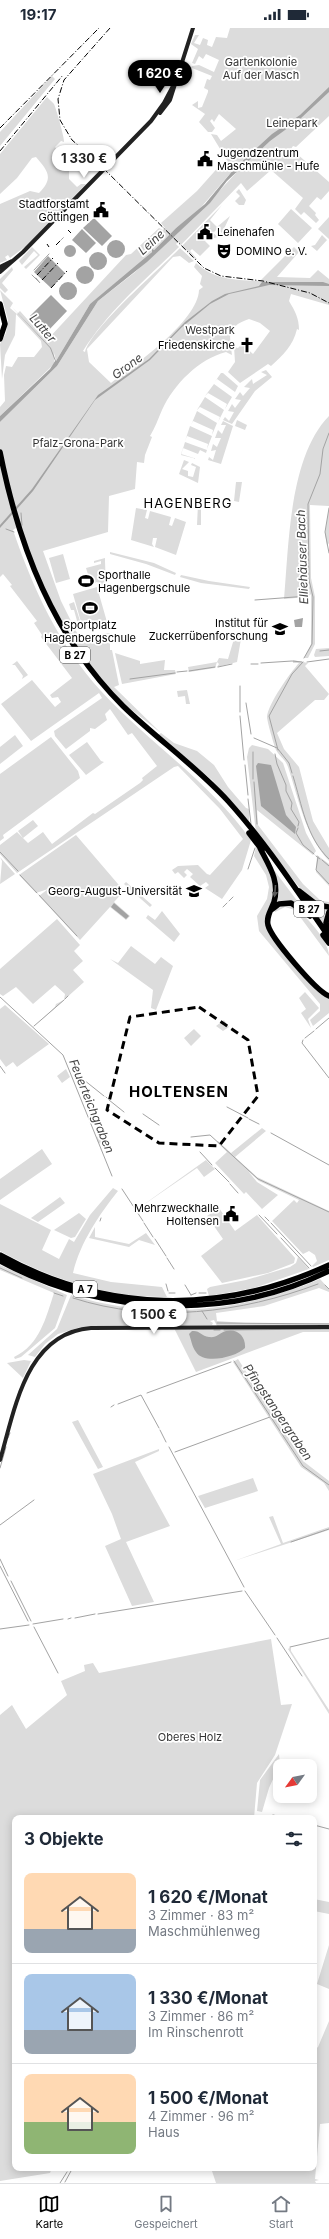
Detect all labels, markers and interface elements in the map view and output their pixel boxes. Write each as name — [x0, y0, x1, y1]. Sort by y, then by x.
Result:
text: 19:17 — [20, 5, 56, 24]
park label: Gartenkolonie Auf der Masch — [223, 55, 299, 82]
pin: 1 620 € — [123, 60, 197, 94]
text: 1 620 € — [137, 65, 183, 81]
park label: Leinepark — [266, 116, 318, 130]
pin: 1 330 € — [47, 145, 121, 179]
place label: Jugendzentrum Maschmühle - Hufe — [217, 146, 320, 173]
text: 1 330 € — [61, 150, 107, 166]
public building icon: Jugendzentrum Maschmühle - Hufe — [196, 150, 214, 168]
place label: Stadtforstamt Göttingen — [19, 197, 89, 224]
public building icon: Stadtforstamt Göttingen — [92, 201, 110, 219]
public building icon: Leinehafen — [196, 223, 214, 241]
place label: Leinehafen — [217, 225, 275, 239]
water label: Leine — [135, 226, 167, 258]
theatre icon: DOMINO e. V. — [215, 242, 233, 260]
place label: DOMINO e. V. — [236, 244, 307, 258]
water label: Lutter — [27, 311, 60, 346]
park label: Westpark — [185, 323, 235, 337]
church icon: Friedenskirche — [238, 336, 256, 354]
place label: Friedenskirche — [158, 338, 235, 352]
water label: Grone — [109, 350, 145, 382]
park label: Pfalz-Grona-Park — [33, 436, 123, 450]
district label: HAGENBERG — [144, 495, 232, 511]
water label: Elliehäuser Bach — [293, 509, 311, 605]
place label: Sporthalle Hagenbergschule — [98, 568, 190, 595]
sports icon: Sporthalle Hagenbergschule — [77, 572, 95, 590]
sports icon: Sportplatz Hagenbergschule — [81, 599, 99, 617]
place label: Institut für Zuckerrübenforschung — [149, 616, 268, 643]
place label: Sportplatz Hagenbergschule — [44, 618, 136, 645]
school or university icon: Institut für Zuckerrübenforschung — [271, 620, 289, 638]
road number: B 27 — [60, 647, 90, 663]
school or university icon: Georg-August-Universität — [185, 882, 203, 900]
place label: Georg-August-Universität — [48, 884, 182, 898]
one-way arrow — [272, 884, 279, 897]
road number: B 27 — [294, 901, 324, 917]
water label: Feuerteichgraben — [66, 1057, 118, 1155]
district label: HOLTENSEN — [129, 1082, 229, 1101]
place label: Mehrzweckhalle Holtensen — [134, 1201, 219, 1228]
public building icon: Mehrzweckhalle Holtensen — [222, 1205, 240, 1223]
road number: A 7 — [73, 1281, 97, 1297]
pin: 1 500 € — [117, 1301, 191, 1335]
text: 1 500 € — [131, 1306, 177, 1322]
water label: Pfingstangergraben — [240, 1361, 316, 1463]
park label: Oberes Holz — [158, 1730, 222, 1744]
north arrow — [273, 1759, 317, 1803]
map controls — [273, 1759, 317, 1803]
icon: filters — [283, 1828, 305, 1850]
text: 3 Objekte — [24, 1829, 104, 1849]
text: 1 620 €/Monat — [148, 1887, 268, 1907]
icon: home — [56, 1889, 104, 1937]
text: 3 Zimmer · 83 m² — [148, 1907, 254, 1923]
text: Maschmühlenweg — [148, 1923, 260, 1939]
text: 1 330 €/Monat — [148, 1988, 268, 2008]
icon: home — [56, 1990, 104, 2038]
text: 3 Zimmer · 86 m² — [148, 2008, 254, 2024]
text: Im Rinschenrott — [148, 2024, 244, 2040]
text: 1 500 €/Monat — [148, 2088, 268, 2108]
icon: home — [56, 2090, 104, 2138]
text: 4 Zimmer · 96 m² — [148, 2108, 255, 2124]
text: Haus — [148, 2124, 180, 2140]
tab: Karte — [36, 2193, 63, 2231]
tab: Gespeichert — [134, 2193, 198, 2231]
tab: Start — [269, 2193, 293, 2231]

